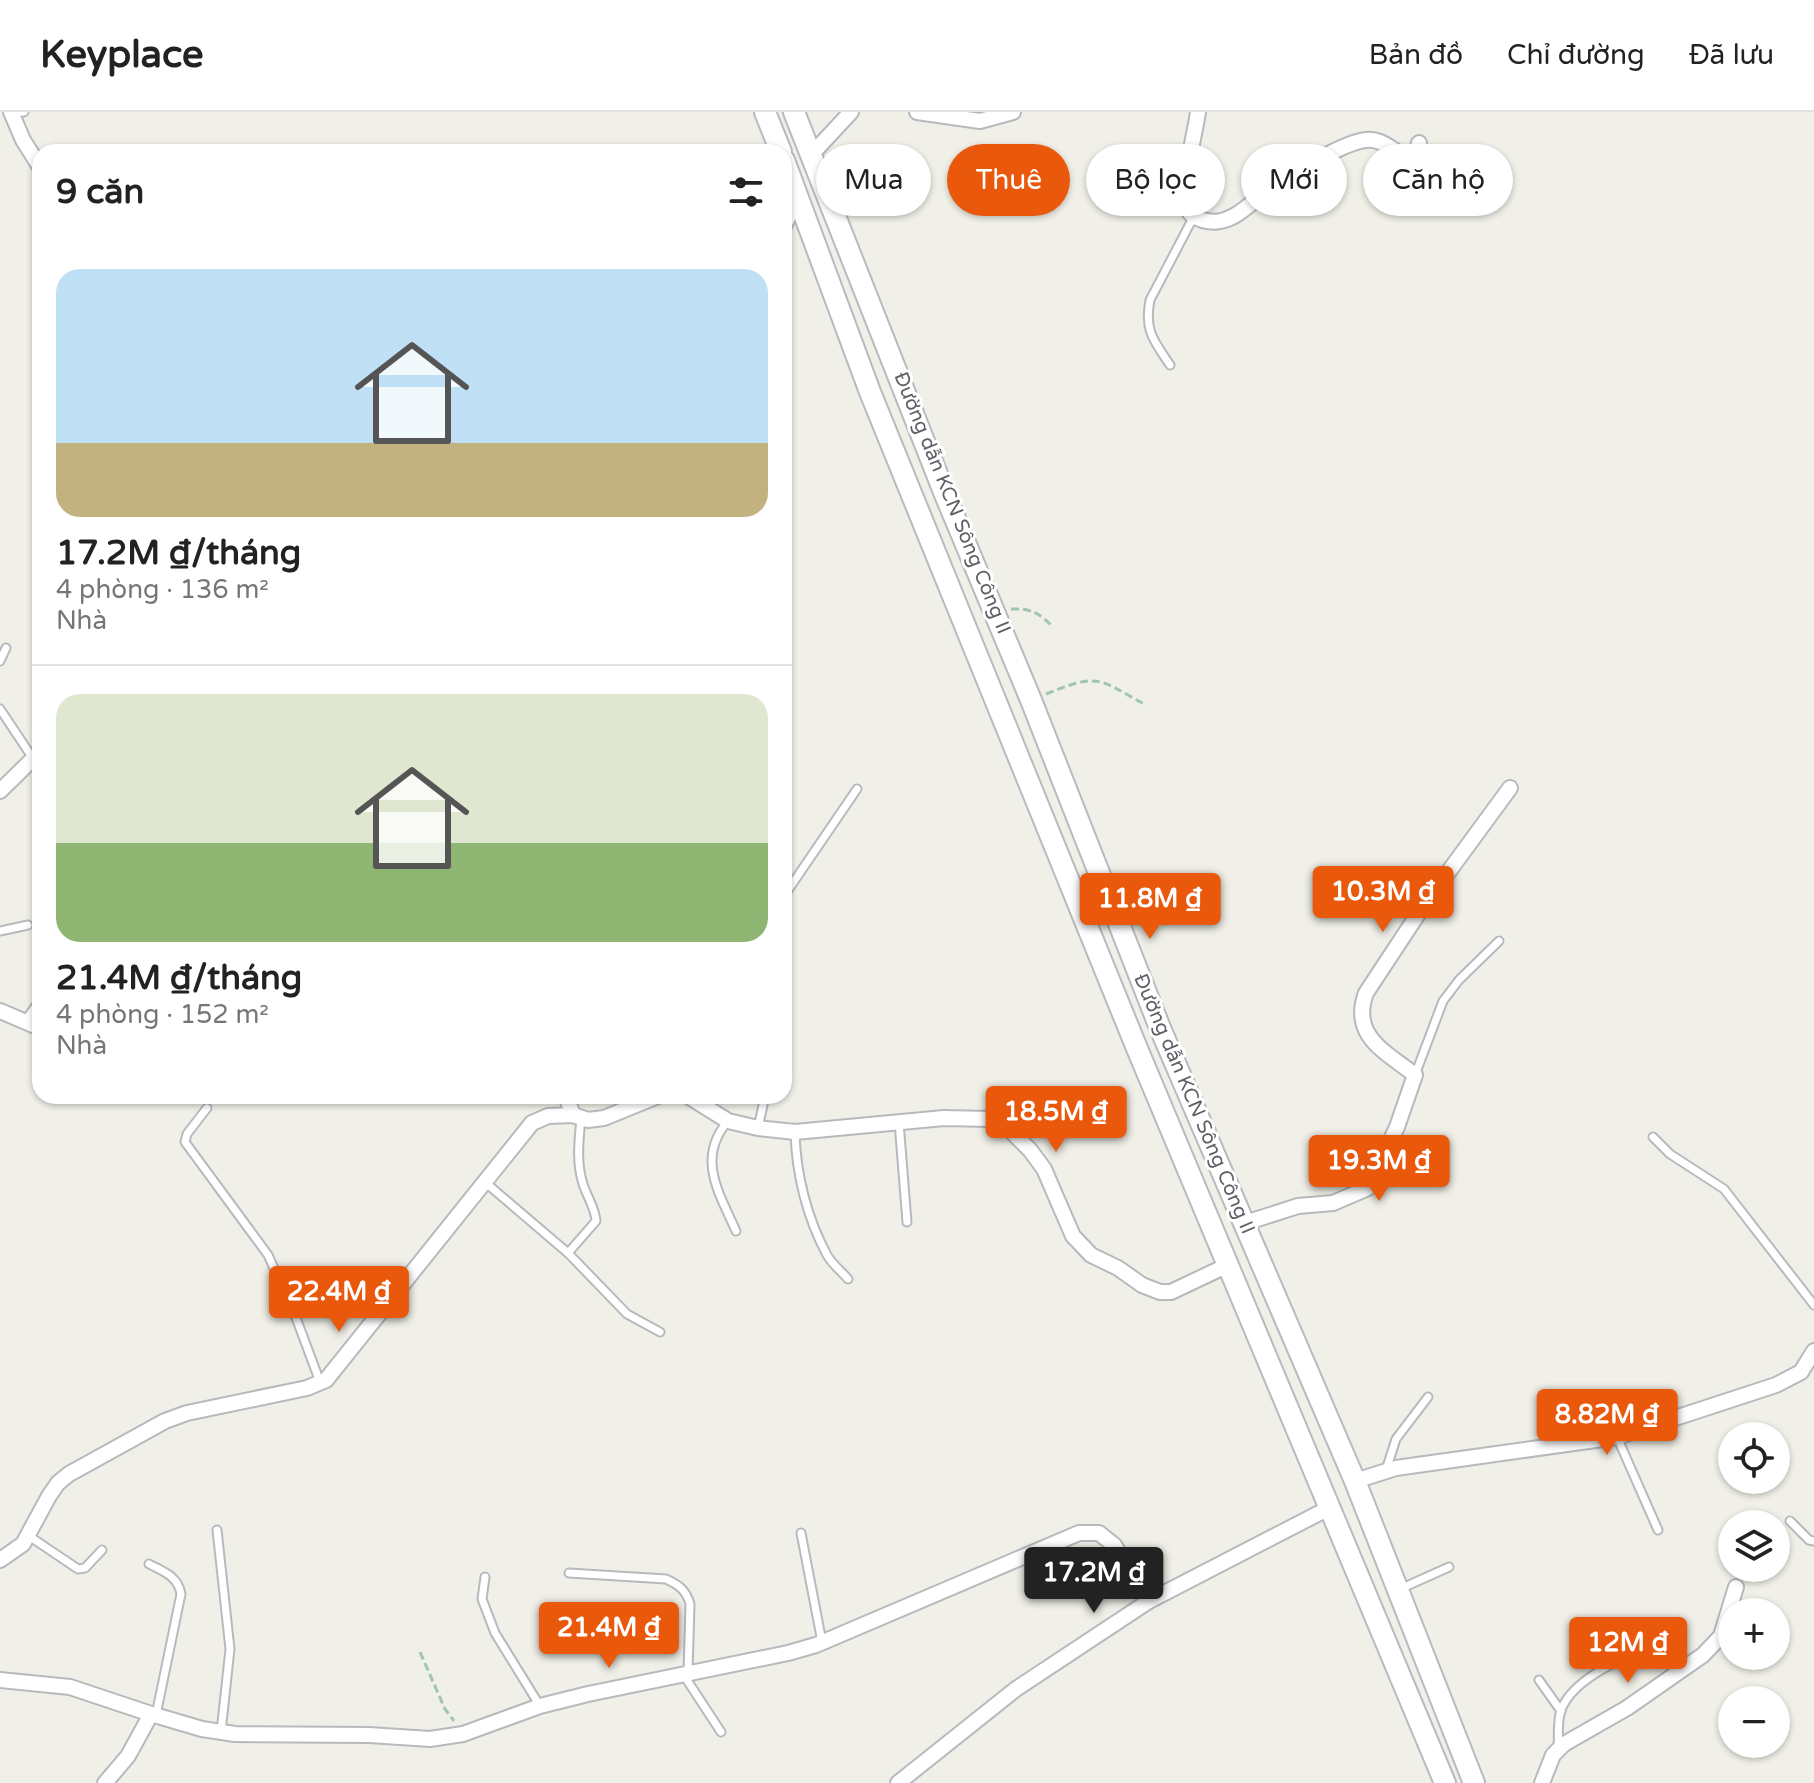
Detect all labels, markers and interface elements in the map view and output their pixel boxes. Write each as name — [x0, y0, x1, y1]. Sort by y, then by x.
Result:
text: Keyplace — [40, 32, 204, 78]
text: Bản đồ — [1369, 38, 1463, 72]
text: Chỉ đường — [1507, 38, 1645, 72]
text: Đã lưu — [1689, 38, 1774, 72]
chip: Mua — [816, 144, 931, 216]
chip: Thuê — [947, 144, 1070, 216]
chip: Bộ lọc — [1086, 144, 1225, 216]
chip: Mới — [1241, 144, 1347, 216]
chip: Căn hộ — [1363, 144, 1513, 216]
icon: filters — [724, 170, 768, 214]
text: 9 căn — [56, 172, 144, 213]
icon: home — [340, 321, 484, 465]
street label: Đường dẫn KCN Sông Công II — [888, 369, 1016, 637]
text: 17.2M ₫/tháng — [56, 533, 301, 574]
text: 4 phòng · 136 m² — [56, 574, 269, 605]
text: Nhà — [56, 605, 107, 636]
icon: home — [340, 746, 484, 890]
pin: 10.3M ₫ — [1309, 866, 1457, 934]
pin: 11.8M ₫ — [1076, 873, 1224, 941]
text: 10.3M ₫ — [1331, 876, 1435, 907]
text: 11.8M ₫ — [1098, 883, 1202, 914]
text: 21.4M ₫/tháng — [56, 958, 302, 999]
street label: Đường dẫn KCN Sông Công II — [1128, 970, 1260, 1238]
text: 4 phòng · 152 m² — [56, 999, 269, 1030]
text: Nhà — [56, 1030, 107, 1061]
pin: 18.5M ₫ — [982, 1086, 1130, 1154]
text: 18.5M ₫ — [1004, 1096, 1108, 1127]
pin: 19.3M ₫ — [1305, 1135, 1453, 1203]
text: 19.3M ₫ — [1327, 1145, 1431, 1176]
pin: 22.4M ₫ — [265, 1266, 413, 1334]
text: 22.4M ₫ — [287, 1276, 391, 1307]
pin: 8.82M ₫ — [1533, 1389, 1681, 1457]
text: 8.82M ₫ — [1555, 1399, 1659, 1430]
map controls — [1718, 1422, 1790, 1758]
button: locate — [1718, 1422, 1790, 1494]
button: layers — [1718, 1510, 1790, 1582]
pin: 17.2M ₫ — [1020, 1547, 1168, 1615]
text: 17.2M ₫ — [1042, 1557, 1146, 1588]
button: + — [1718, 1598, 1790, 1670]
pin: 21.4M ₫ — [535, 1602, 683, 1670]
text: 21.4M ₫ — [557, 1612, 661, 1643]
pin: 12M ₫ — [1572, 1617, 1684, 1685]
text: 12M ₫ — [1587, 1627, 1669, 1658]
button: − — [1718, 1686, 1790, 1758]

